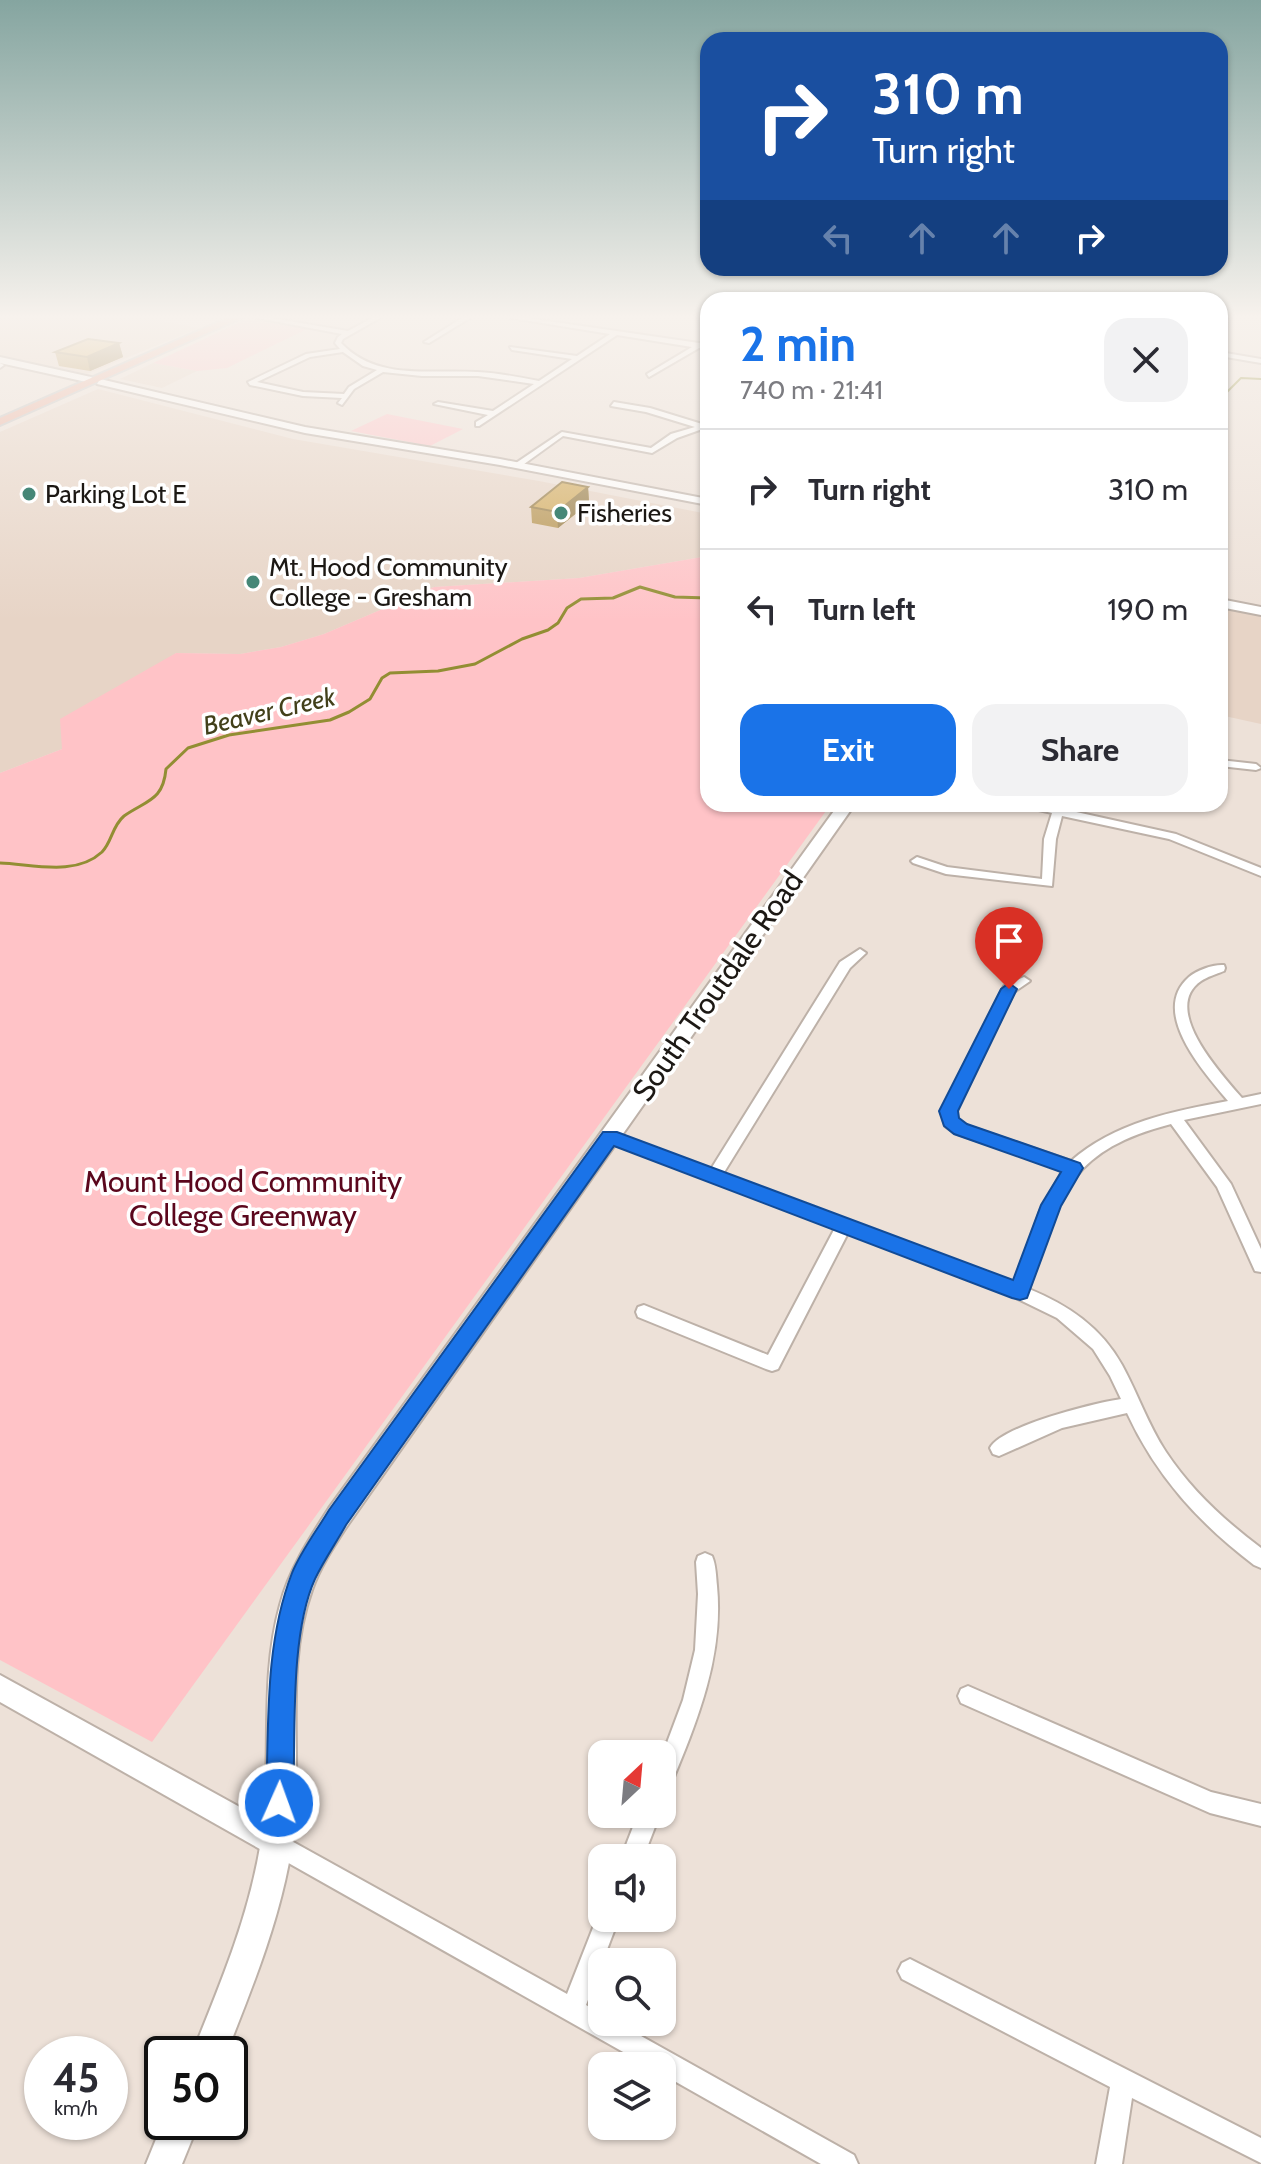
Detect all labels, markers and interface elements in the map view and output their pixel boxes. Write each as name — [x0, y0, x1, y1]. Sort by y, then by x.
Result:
text: 310 m — [872, 60, 1024, 128]
icon: right — [740, 64, 844, 168]
text: Turn right — [872, 128, 1015, 172]
icon: left — [816, 216, 860, 260]
icon: ahead — [900, 216, 944, 260]
icon: ahead — [984, 216, 1028, 260]
icon: right — [1068, 216, 1112, 260]
text: 2 min — [740, 315, 856, 373]
button: close — [1104, 318, 1188, 402]
text: 740 m · 21:41 — [740, 374, 883, 406]
icon: right — [740, 467, 784, 511]
text: Turn right — [808, 471, 931, 508]
text: 310 m — [1108, 471, 1188, 508]
place label: Parking Lot E — [45, 478, 187, 510]
marker: Parking Lot E — [20, 485, 38, 503]
place label: Fisheries — [577, 497, 672, 529]
marker: Fisheries — [552, 504, 570, 522]
place label: Mt. Hood Community College - Gresham — [269, 551, 508, 613]
marker: Mt. Hood Community College - Gresham — [244, 573, 262, 591]
icon: left — [740, 587, 784, 631]
text: Turn left — [808, 591, 916, 628]
text: 190 m — [1107, 591, 1188, 628]
water label: Beaver Creek — [200, 680, 339, 742]
button: Exit — [740, 704, 956, 796]
button: Share — [972, 704, 1188, 796]
street label: South Troutdale Road — [624, 863, 811, 1108]
pin — [975, 907, 1043, 989]
icon: arrive — [987, 919, 1031, 963]
park label: Mount Hood Community College Greenway — [84, 1163, 402, 1234]
north arrow — [588, 1740, 676, 1828]
map controls — [588, 1740, 676, 2140]
position arrow — [237, 1761, 321, 1845]
button: sound — [588, 1844, 676, 1932]
button: search — [588, 1948, 676, 2036]
speed limit sign: 50 — [144, 2036, 248, 2140]
button: layers — [588, 2052, 676, 2140]
text: 45 — [53, 2053, 99, 2102]
text: km/h — [54, 2096, 98, 2120]

